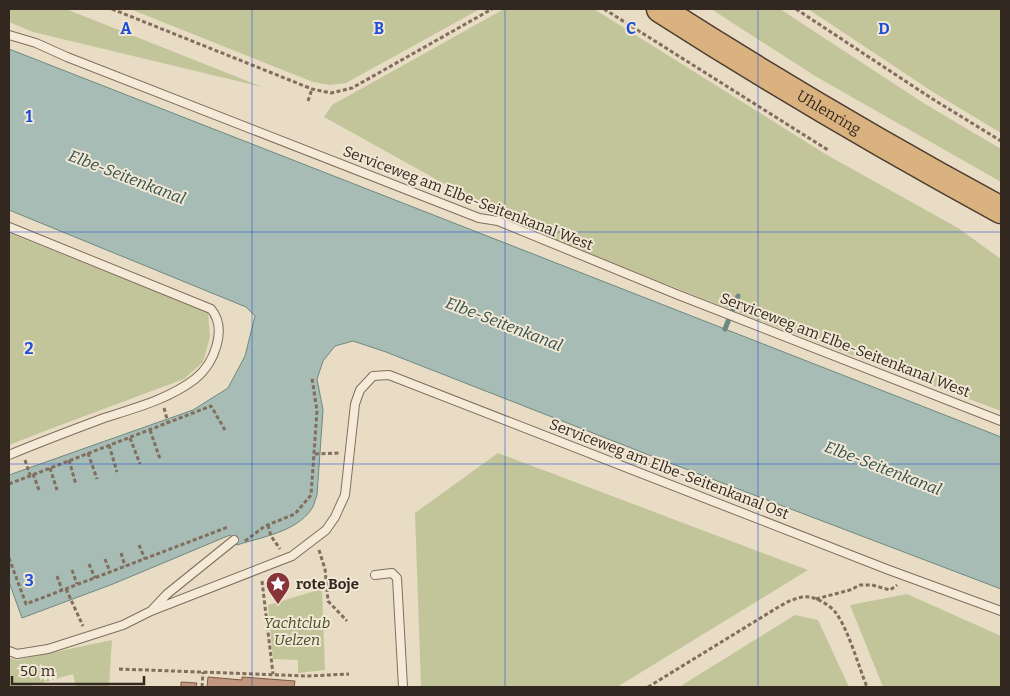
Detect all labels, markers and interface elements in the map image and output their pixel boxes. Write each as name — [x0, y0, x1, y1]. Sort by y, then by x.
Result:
text: A — [120, 19, 132, 38]
text: B — [374, 19, 384, 38]
text: C — [626, 19, 636, 38]
text: D — [878, 19, 890, 38]
street label: Uhlenring — [793, 87, 864, 138]
text: 1 — [26, 107, 33, 126]
street label: Serviceweg am Elbe-Seitenkanal West — [340, 142, 596, 254]
water label: Elbe-Seitenkanal — [66, 146, 188, 208]
street label: Serviceweg am Elbe-Seitenkanal West — [717, 289, 973, 401]
water label: Elbe-Seitenkanal — [443, 293, 565, 355]
text: 2 — [24, 339, 34, 358]
street label: Serviceweg am Elbe-Seitenkanal Ost — [547, 415, 792, 523]
water label: Elbe-Seitenkanal — [822, 437, 944, 499]
text: 3 — [24, 571, 34, 590]
place icon: rote Boje — [265, 571, 291, 605]
place label: rote Boje — [296, 575, 359, 593]
park label: Yachtclub Uelzen — [264, 614, 330, 649]
scale bar — [12, 654, 145, 686]
text: 50 m — [20, 662, 56, 680]

